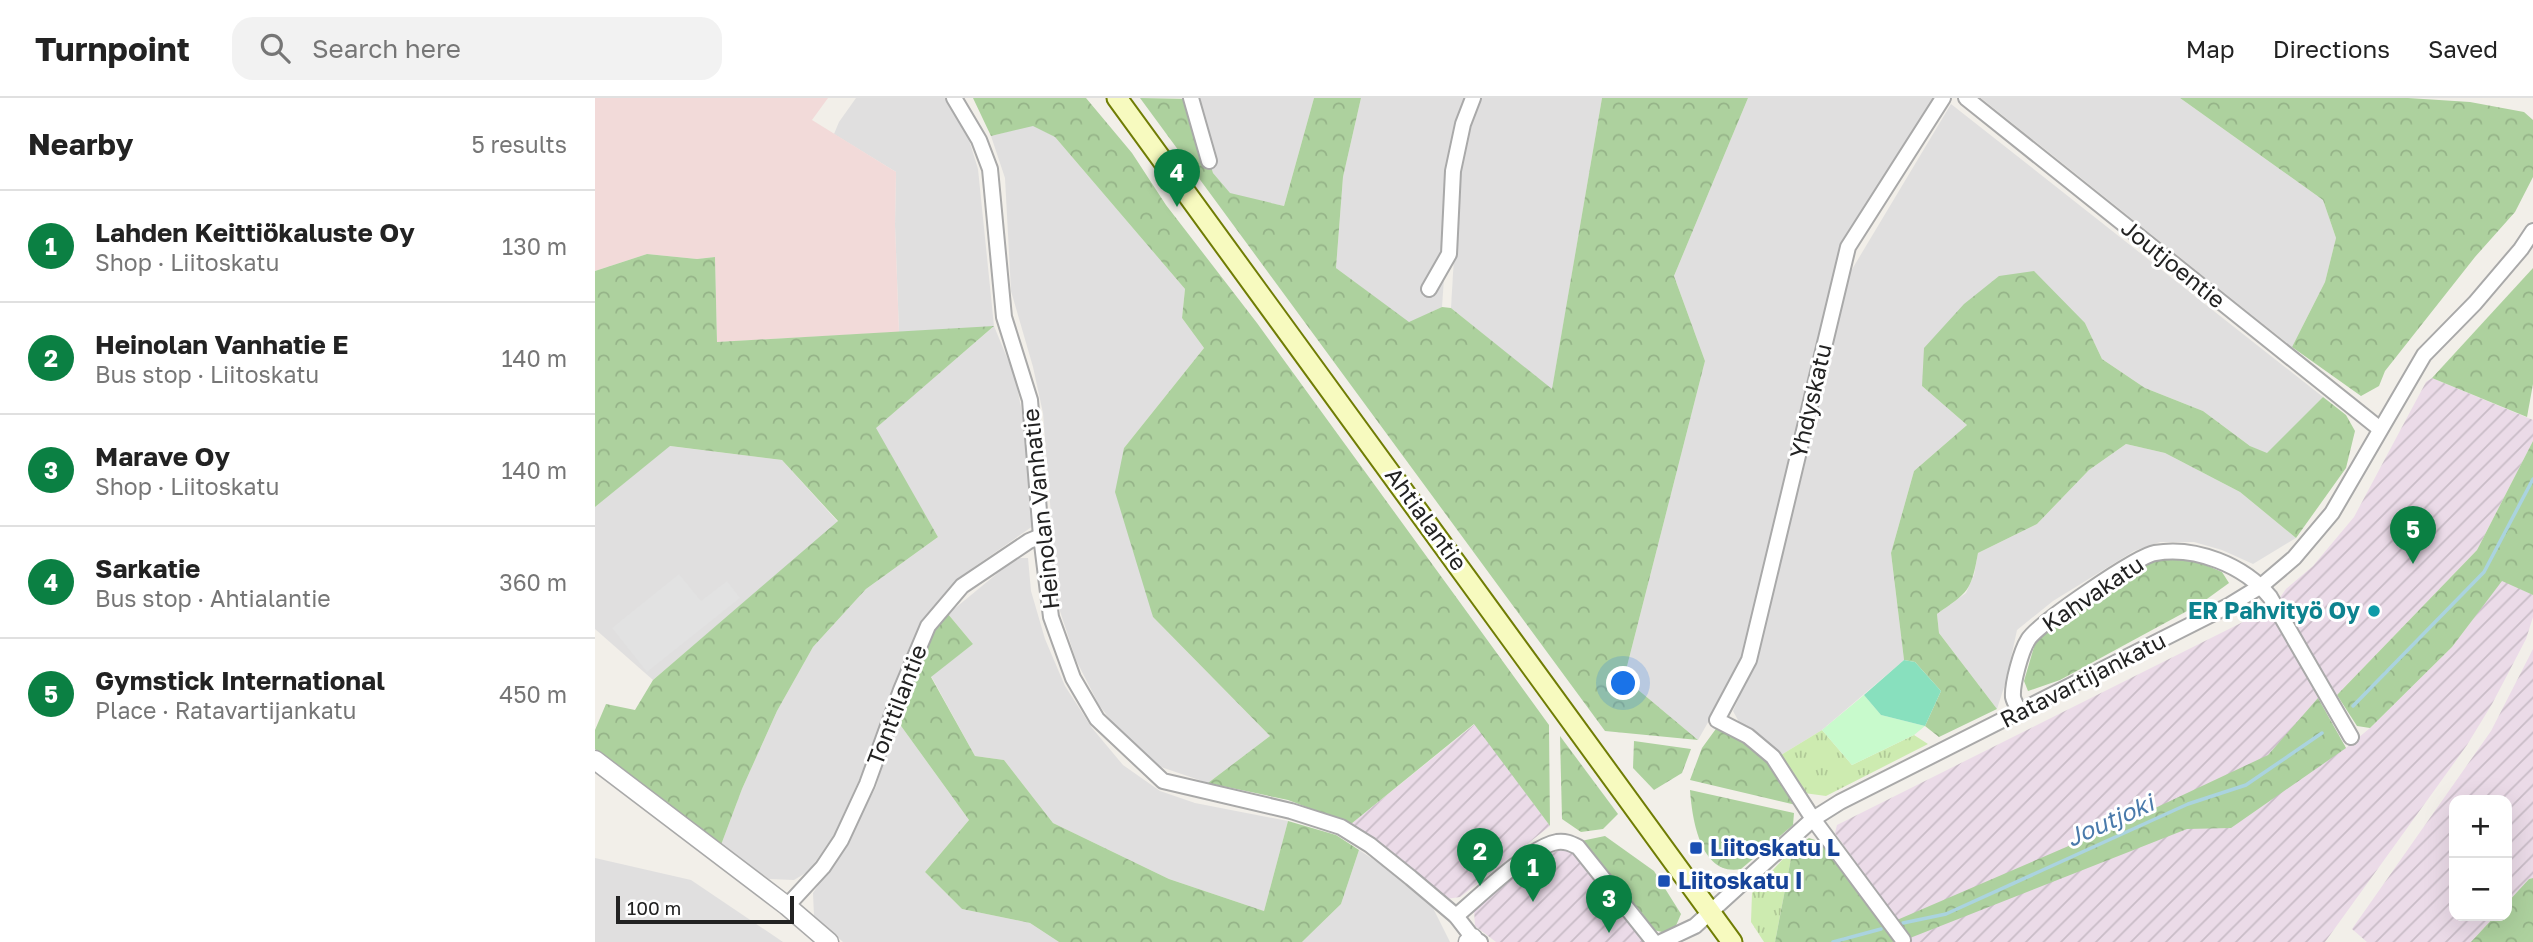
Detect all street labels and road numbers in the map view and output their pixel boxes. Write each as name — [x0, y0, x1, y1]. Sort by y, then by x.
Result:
street label: Joutjoentie — [2116, 213, 2231, 314]
street label: Yhdyskatu — [1783, 341, 1837, 461]
street label: Heinolan Vanhatie — [1016, 407, 1064, 611]
street label: Ahtialantie — [1380, 461, 1474, 575]
street label: Kahvakatu — [2036, 549, 2148, 637]
street label: Ratavartijankatu — [1995, 625, 2170, 733]
street label: Tonttilantie — [860, 640, 932, 769]

